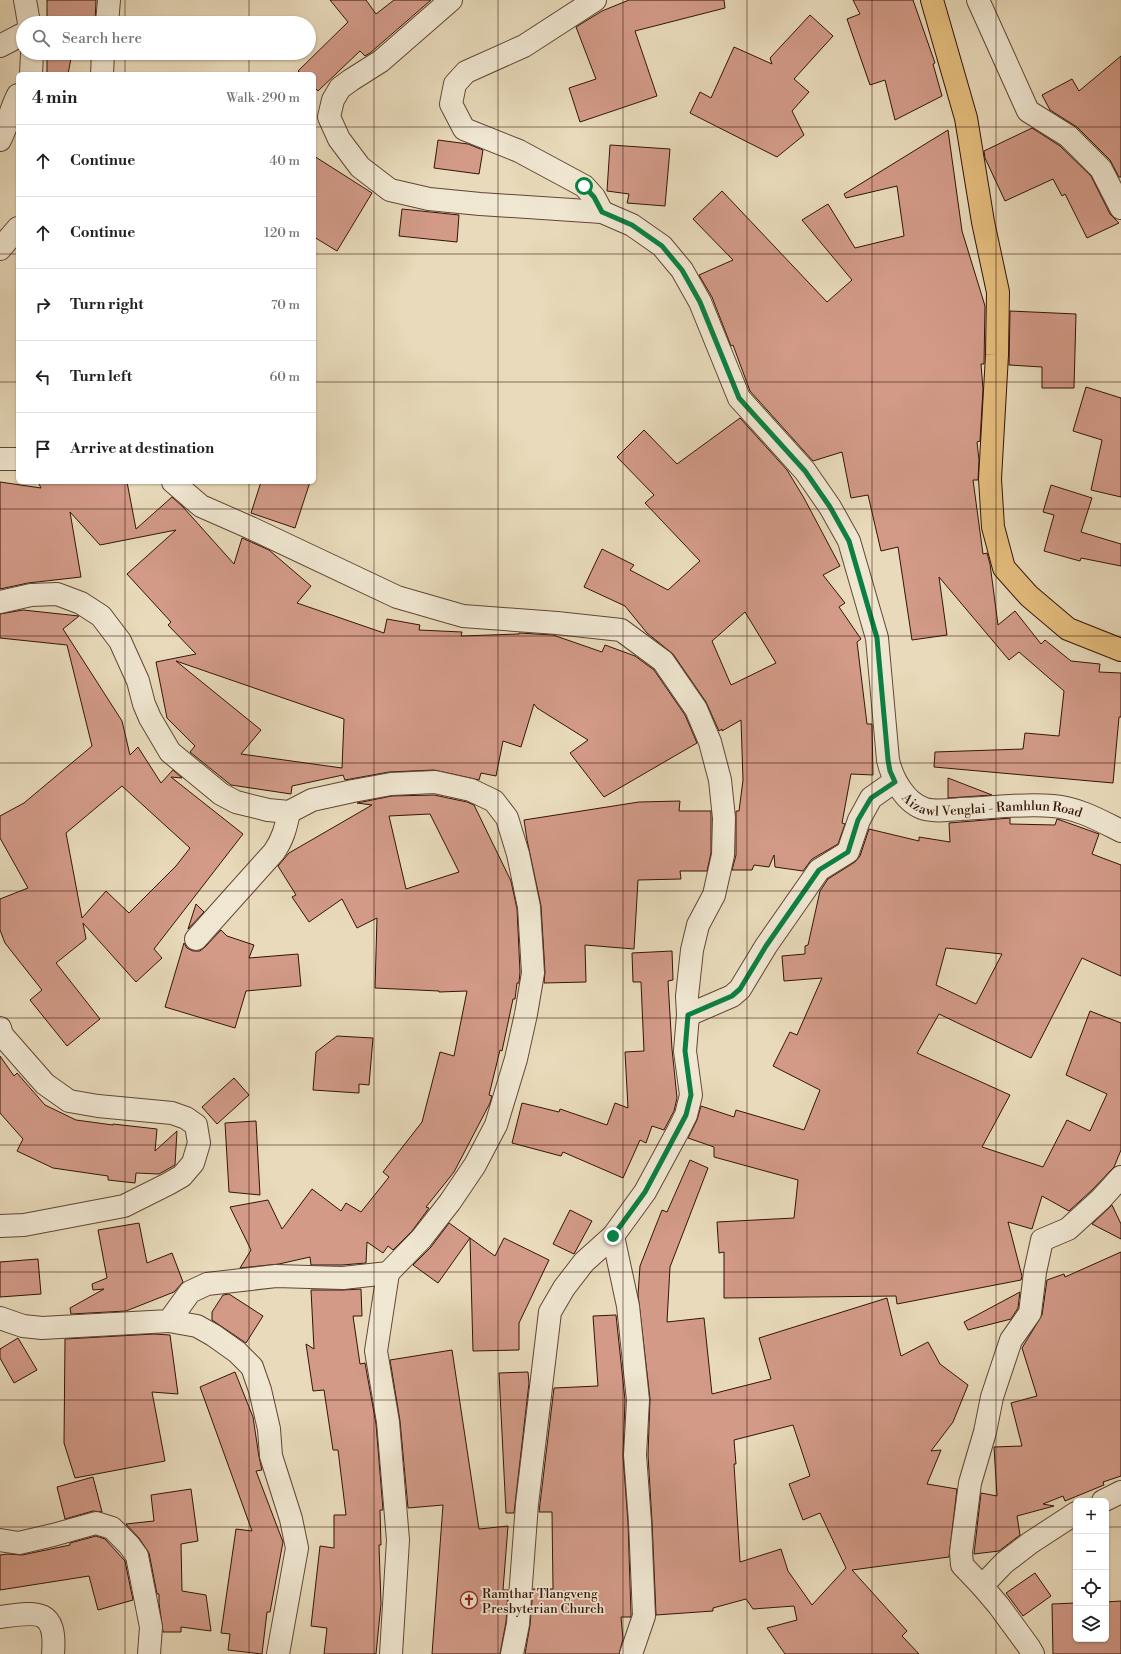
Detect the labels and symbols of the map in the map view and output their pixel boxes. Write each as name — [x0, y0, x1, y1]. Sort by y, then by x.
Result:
route start — [575, 177, 593, 195]
street label: Aizawl Venglai - Ramhlun Road — [898, 789, 1085, 821]
route end — [604, 1227, 622, 1245]
place label: Ramthar Tlangveng Presbyterian Church — [482, 1586, 604, 1617]
church icon: Ramthar Tlangveng Presbyterian Church — [459, 1590, 479, 1610]

